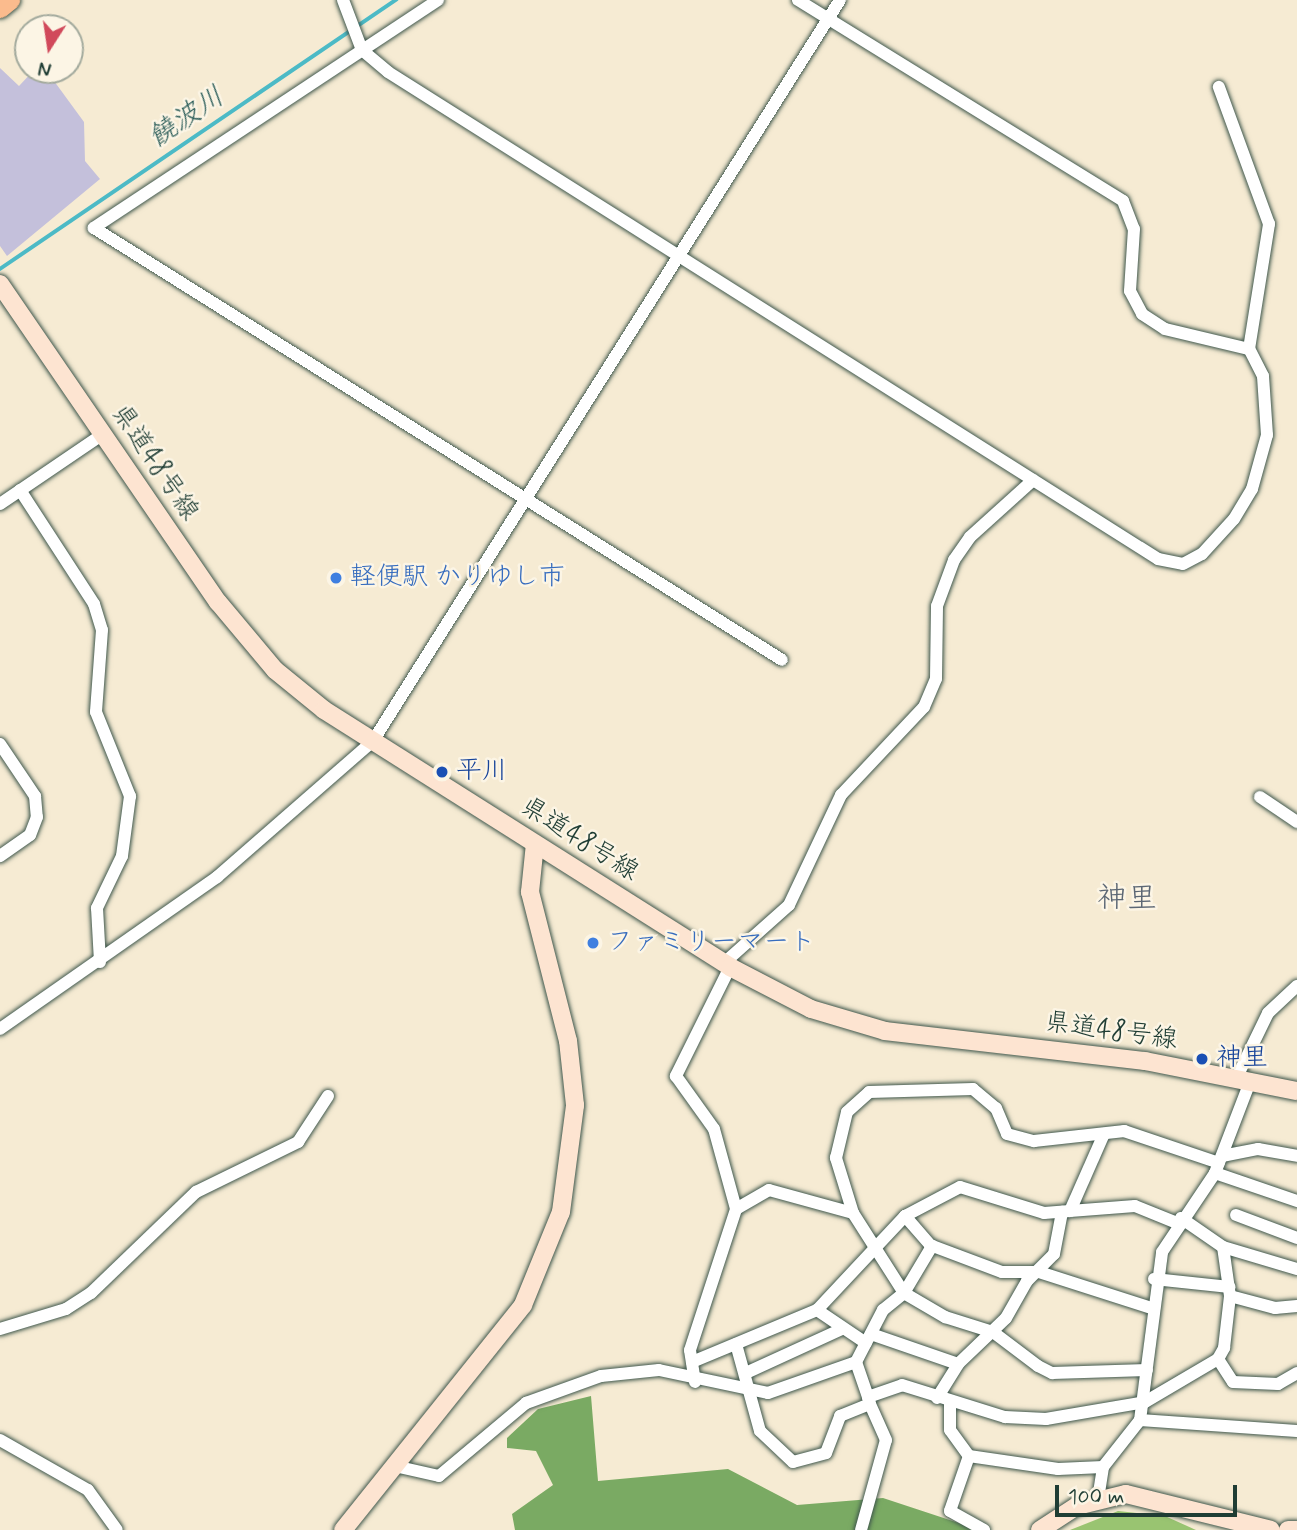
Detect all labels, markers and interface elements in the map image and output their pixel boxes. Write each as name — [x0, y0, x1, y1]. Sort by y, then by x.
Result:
north arrow — [14, 14, 84, 84]
text: N — [36, 55, 54, 82]
water label: 饒波川 — [143, 81, 231, 155]
street label: 県道48号線 — [104, 399, 204, 527]
place label: 軽便駅 かりゆし市 — [350, 562, 565, 594]
marker: 軽便駅 かりゆし市 — [328, 570, 344, 586]
place label: 平川 — [456, 756, 508, 788]
marker: 平川 — [434, 764, 450, 780]
street label: 県道48号線 — [514, 791, 644, 889]
district label: 神里 — [1097, 881, 1157, 917]
place label: ファミリーマート — [607, 927, 815, 959]
marker: ファミリーマート — [585, 935, 601, 951]
street label: 県道48号線 — [1043, 1007, 1179, 1057]
place label: 神里 — [1216, 1043, 1268, 1075]
marker: 神里 — [1194, 1051, 1210, 1067]
scale bar — [1059, 1470, 1241, 1514]
text: 100 m — [1068, 1483, 1124, 1511]

